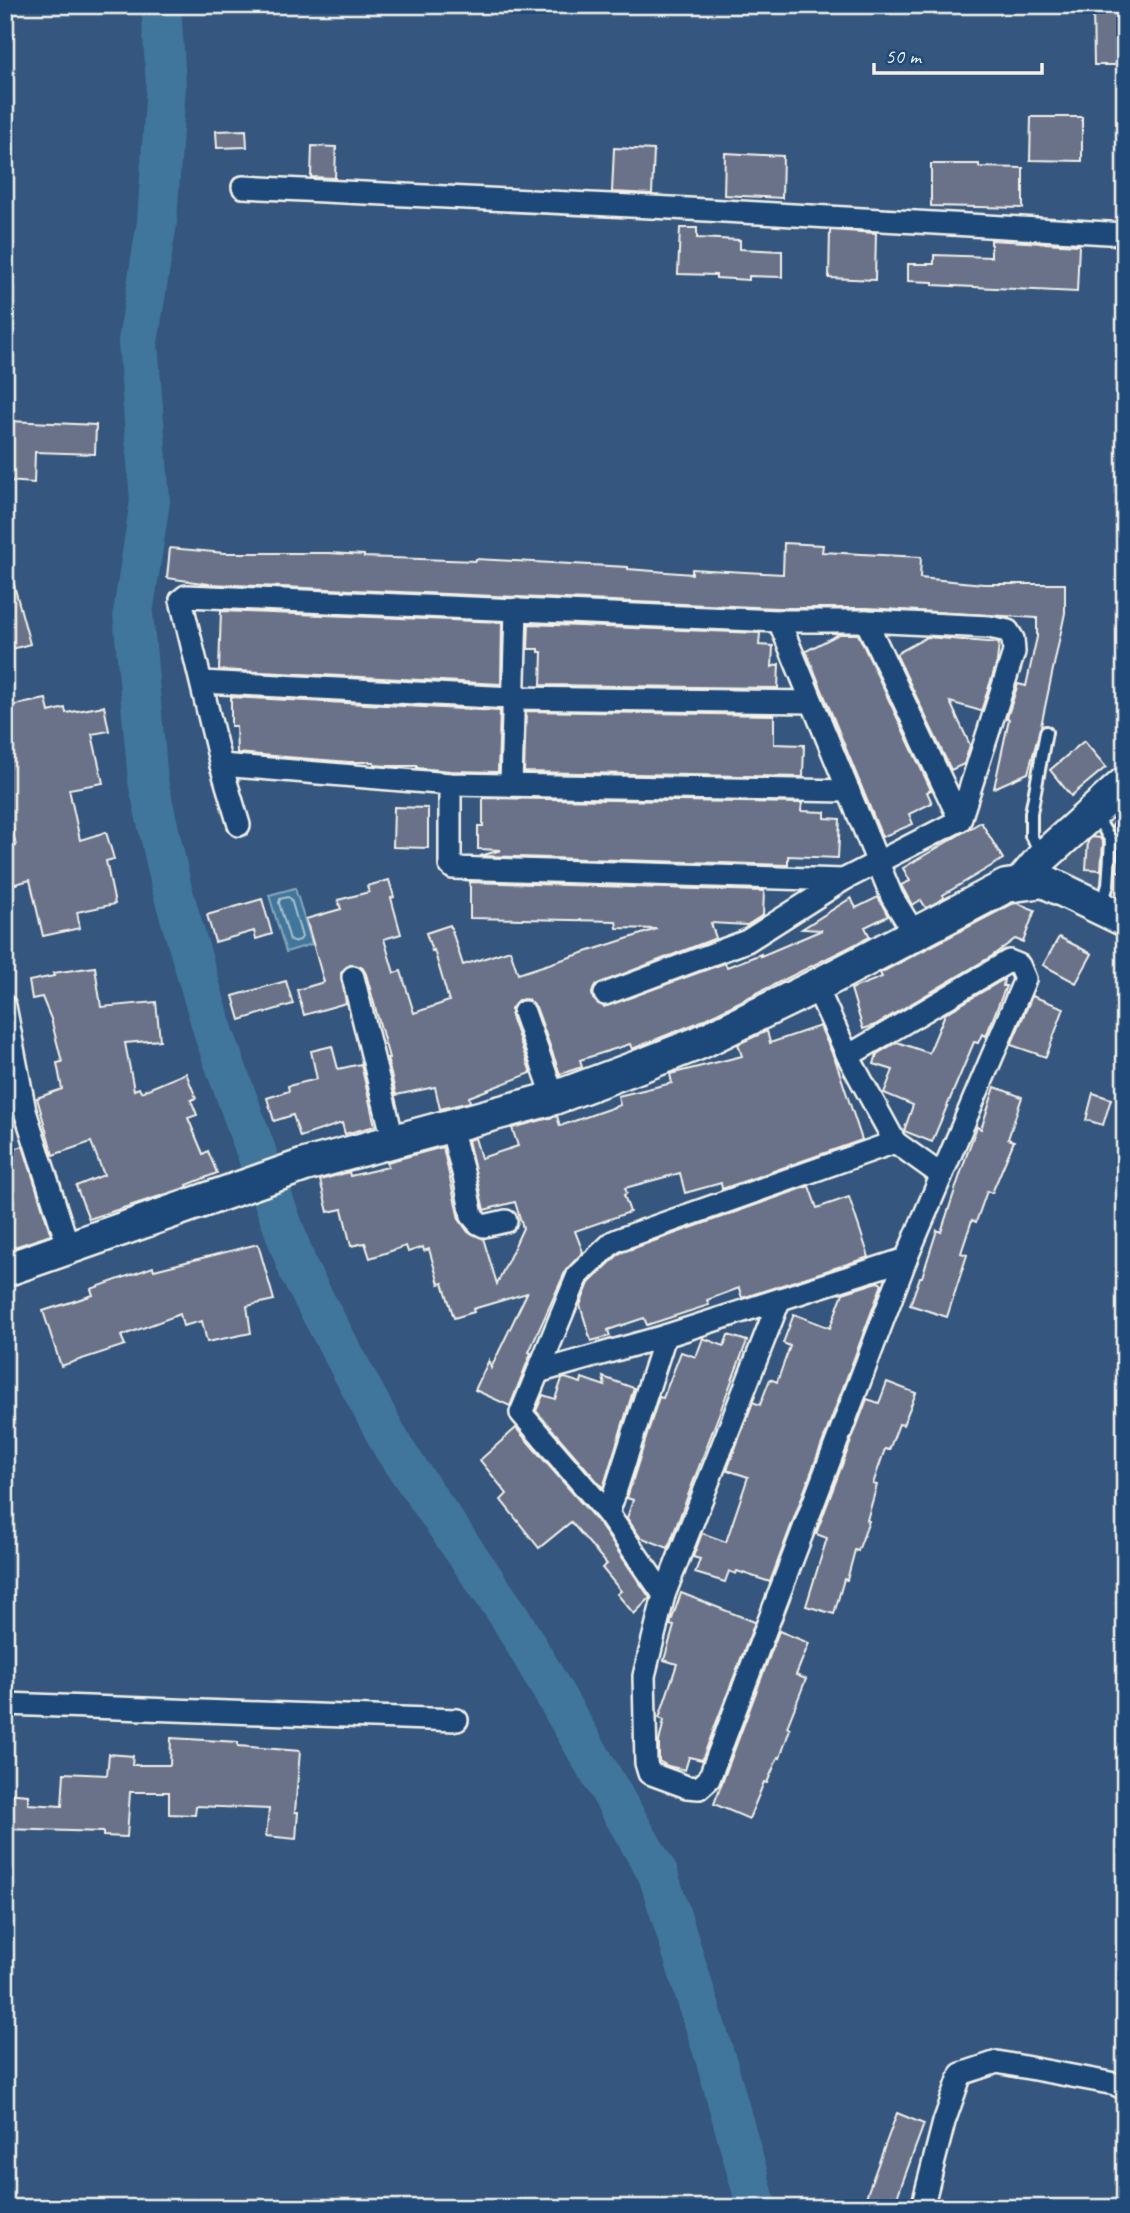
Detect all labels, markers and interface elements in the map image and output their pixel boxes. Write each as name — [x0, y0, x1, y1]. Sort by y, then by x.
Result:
scale bar — [874, 32, 1042, 76]
text: 50 m — [885, 43, 923, 69]

